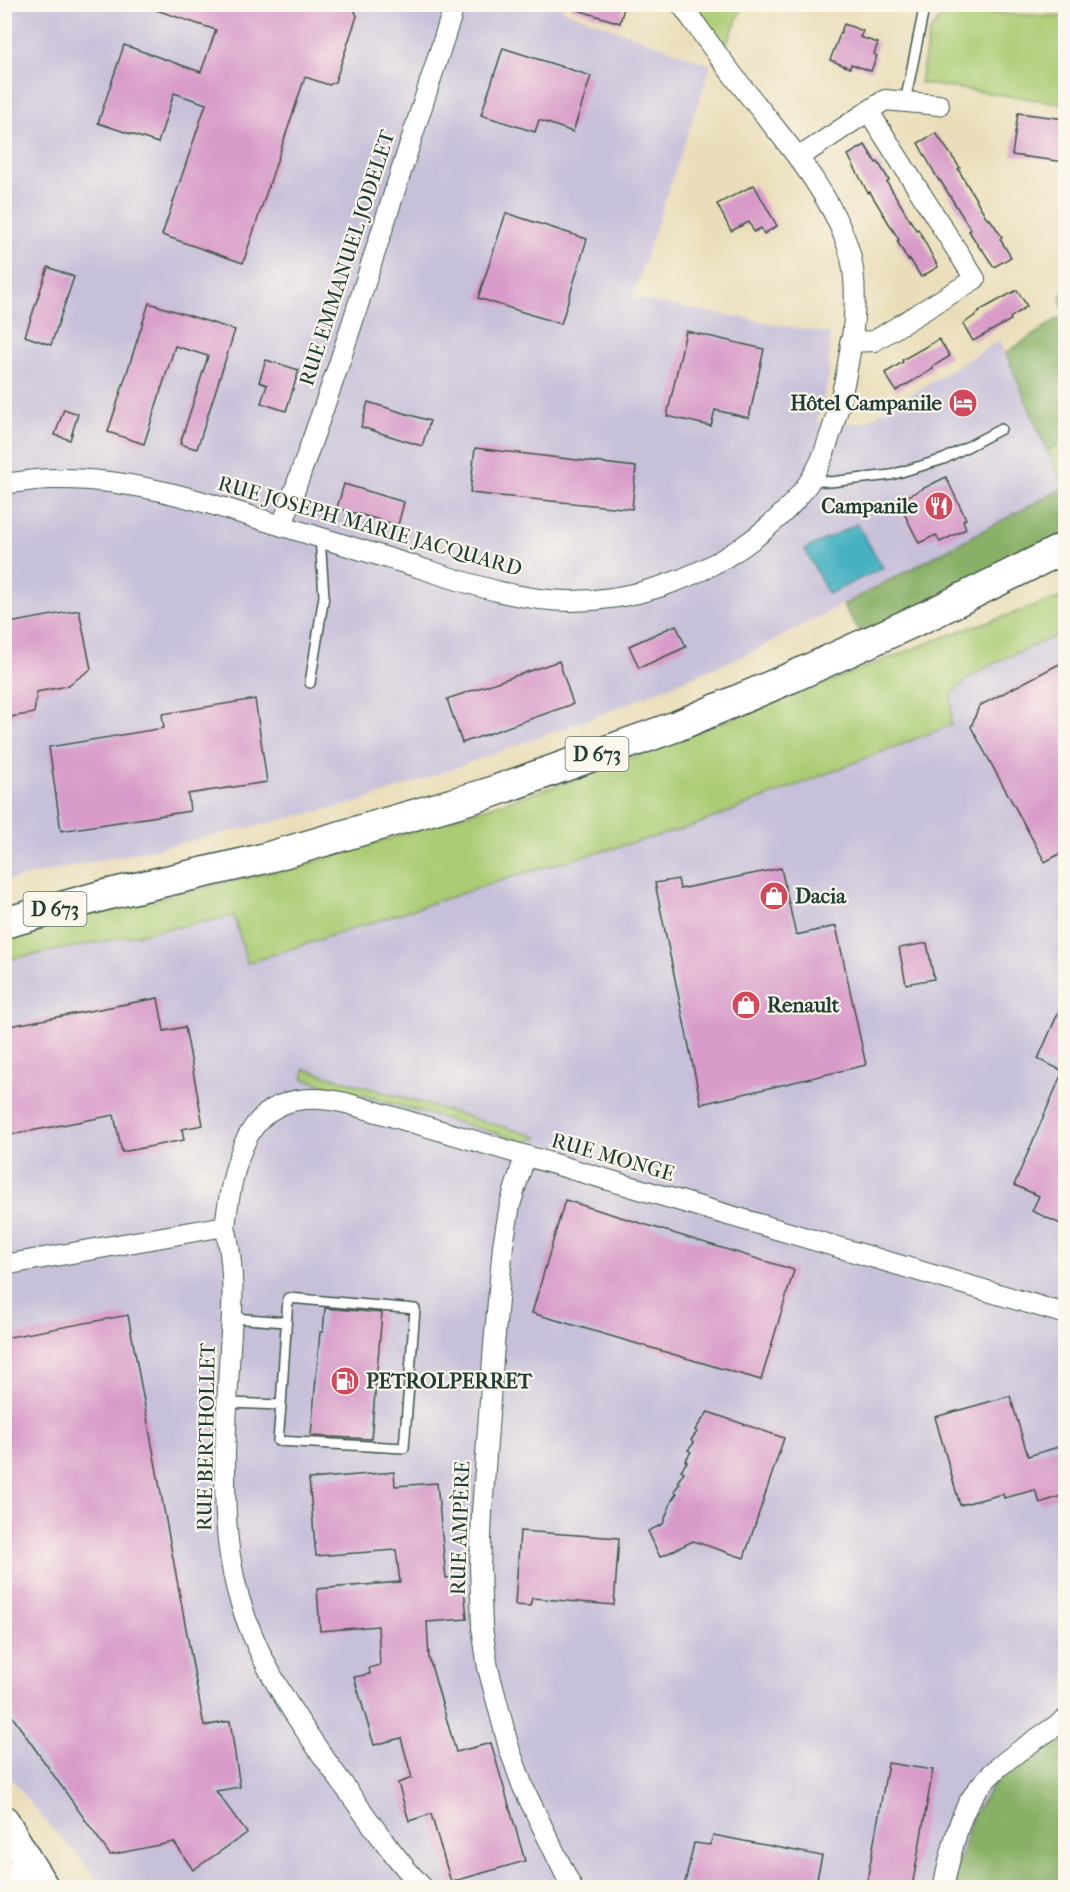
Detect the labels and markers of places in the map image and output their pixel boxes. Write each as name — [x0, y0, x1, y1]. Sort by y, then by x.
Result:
hotel icon: Hôtel Campanile — [947, 387, 979, 419]
place label: Hôtel Campanile — [790, 391, 943, 415]
restaurant icon: Campanile — [923, 490, 955, 522]
place label: Campanile — [821, 494, 919, 518]
shop icon: Dacia — [758, 880, 790, 912]
place label: Dacia — [795, 884, 847, 908]
shop icon: Renault — [730, 989, 762, 1021]
place label: Renault — [767, 993, 840, 1017]
fuel station icon: PETROLPERRET — [329, 1365, 361, 1397]
place label: PETROLPERRET — [366, 1369, 533, 1393]

